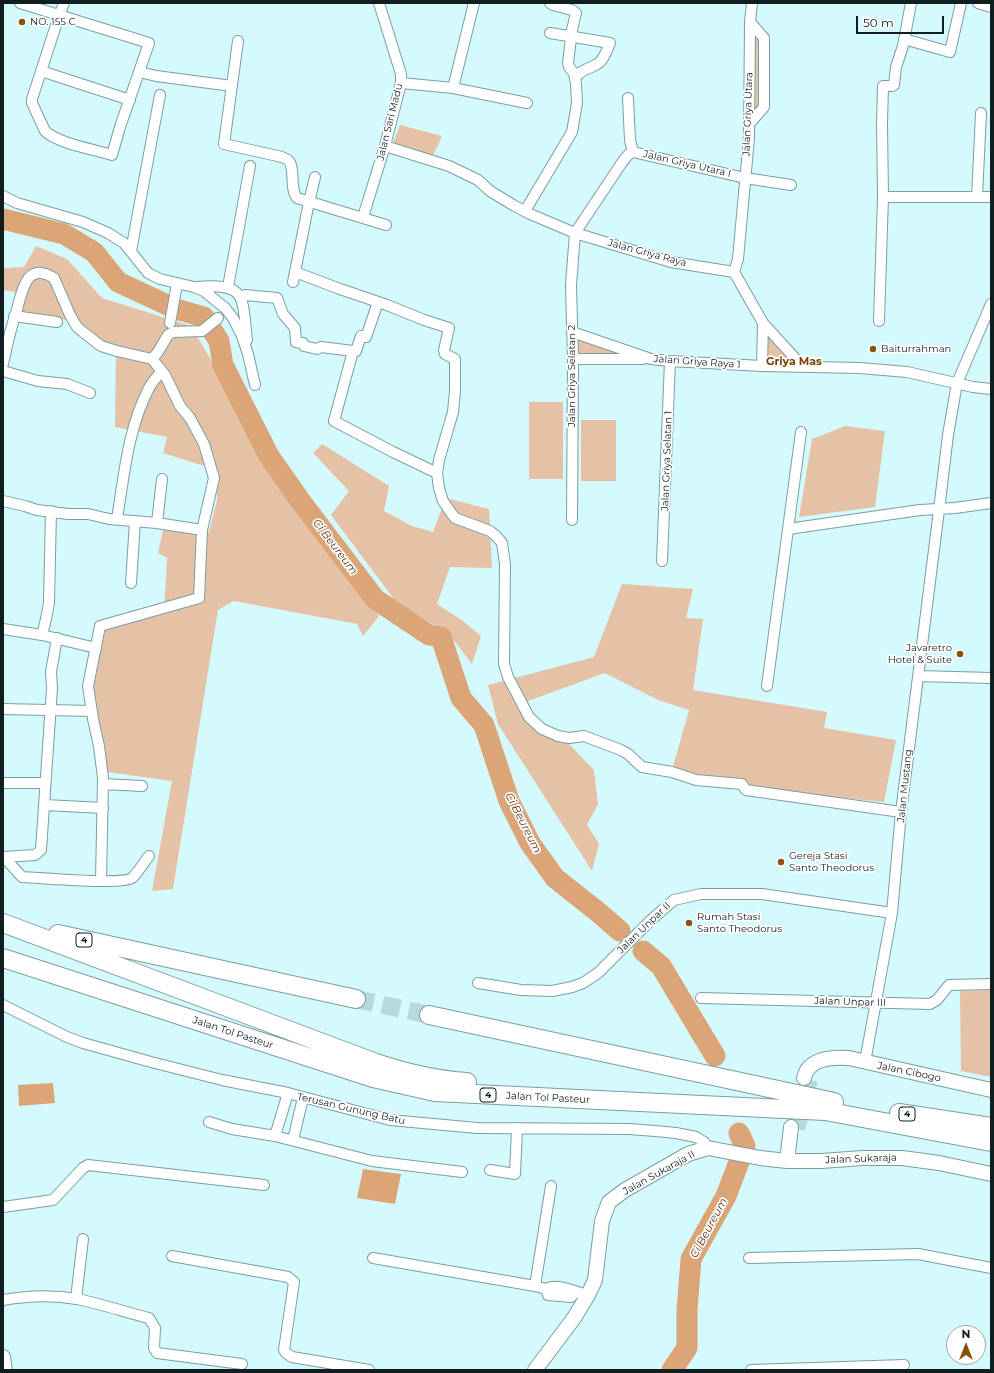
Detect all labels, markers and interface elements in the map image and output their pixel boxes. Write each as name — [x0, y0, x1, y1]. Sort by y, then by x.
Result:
scale bar — [858, 8, 946, 34]
text: 50 m — [863, 15, 894, 30]
place label: NO. 155 C — [30, 16, 76, 28]
marker: NO. 155 C — [17, 17, 27, 27]
street label: Jalan Griya Utara — [741, 72, 755, 156]
street label: Jalan Sari Madu — [375, 82, 405, 162]
street label: Jalan Griya Utara I — [642, 148, 732, 180]
street label: Jalan Griya Raya — [606, 237, 688, 269]
street label: Jalan Griya Selatan 2 — [566, 325, 578, 427]
place label: Baiturrahman — [881, 343, 951, 355]
marker: Baiturrahman — [868, 344, 878, 354]
street label: Jalan Griya Raya 1 — [653, 353, 741, 371]
district label: Griya Mas — [766, 355, 822, 369]
street label: Jalan Griya Selatan 1 — [659, 411, 675, 511]
water label: Ci Beureum — [310, 517, 360, 577]
place label: Javaretro Hotel & Suite — [888, 642, 952, 666]
marker: Javaretro Hotel & Suite — [955, 649, 965, 659]
street label: Jalan Mustang — [895, 749, 915, 823]
water label: Ci Beureum — [502, 791, 544, 855]
place label: Gereja Stasi Santo Theodorus — [789, 850, 874, 874]
marker: Gereja Stasi Santo Theodorus — [776, 857, 786, 867]
street label: Jalan Unpar II — [615, 900, 673, 956]
place label: Rumah Stasi Santo Theodorus — [697, 911, 782, 934]
marker: Rumah Stasi Santo Theodorus — [684, 918, 694, 928]
road number: 4 — [76, 933, 92, 947]
street label: Jalan Unpar III — [814, 995, 886, 1009]
street label: Jalan Tol Pasteur — [191, 1014, 275, 1052]
street label: Jalan Cibogo — [876, 1059, 942, 1085]
road number: 4 — [480, 1088, 496, 1102]
street label: Jalan Tol Pasteur — [506, 1090, 590, 1106]
street label: Terusan Gunung Batu — [296, 1091, 406, 1127]
road number: 4 — [899, 1107, 915, 1121]
street label: Jalan Sukaraja II — [621, 1148, 697, 1198]
street label: Jalan Sukaraja — [825, 1152, 897, 1166]
water label: Ci Beureum — [688, 1196, 730, 1260]
north arrow — [946, 1325, 986, 1365]
text: N — [962, 1327, 970, 1341]

